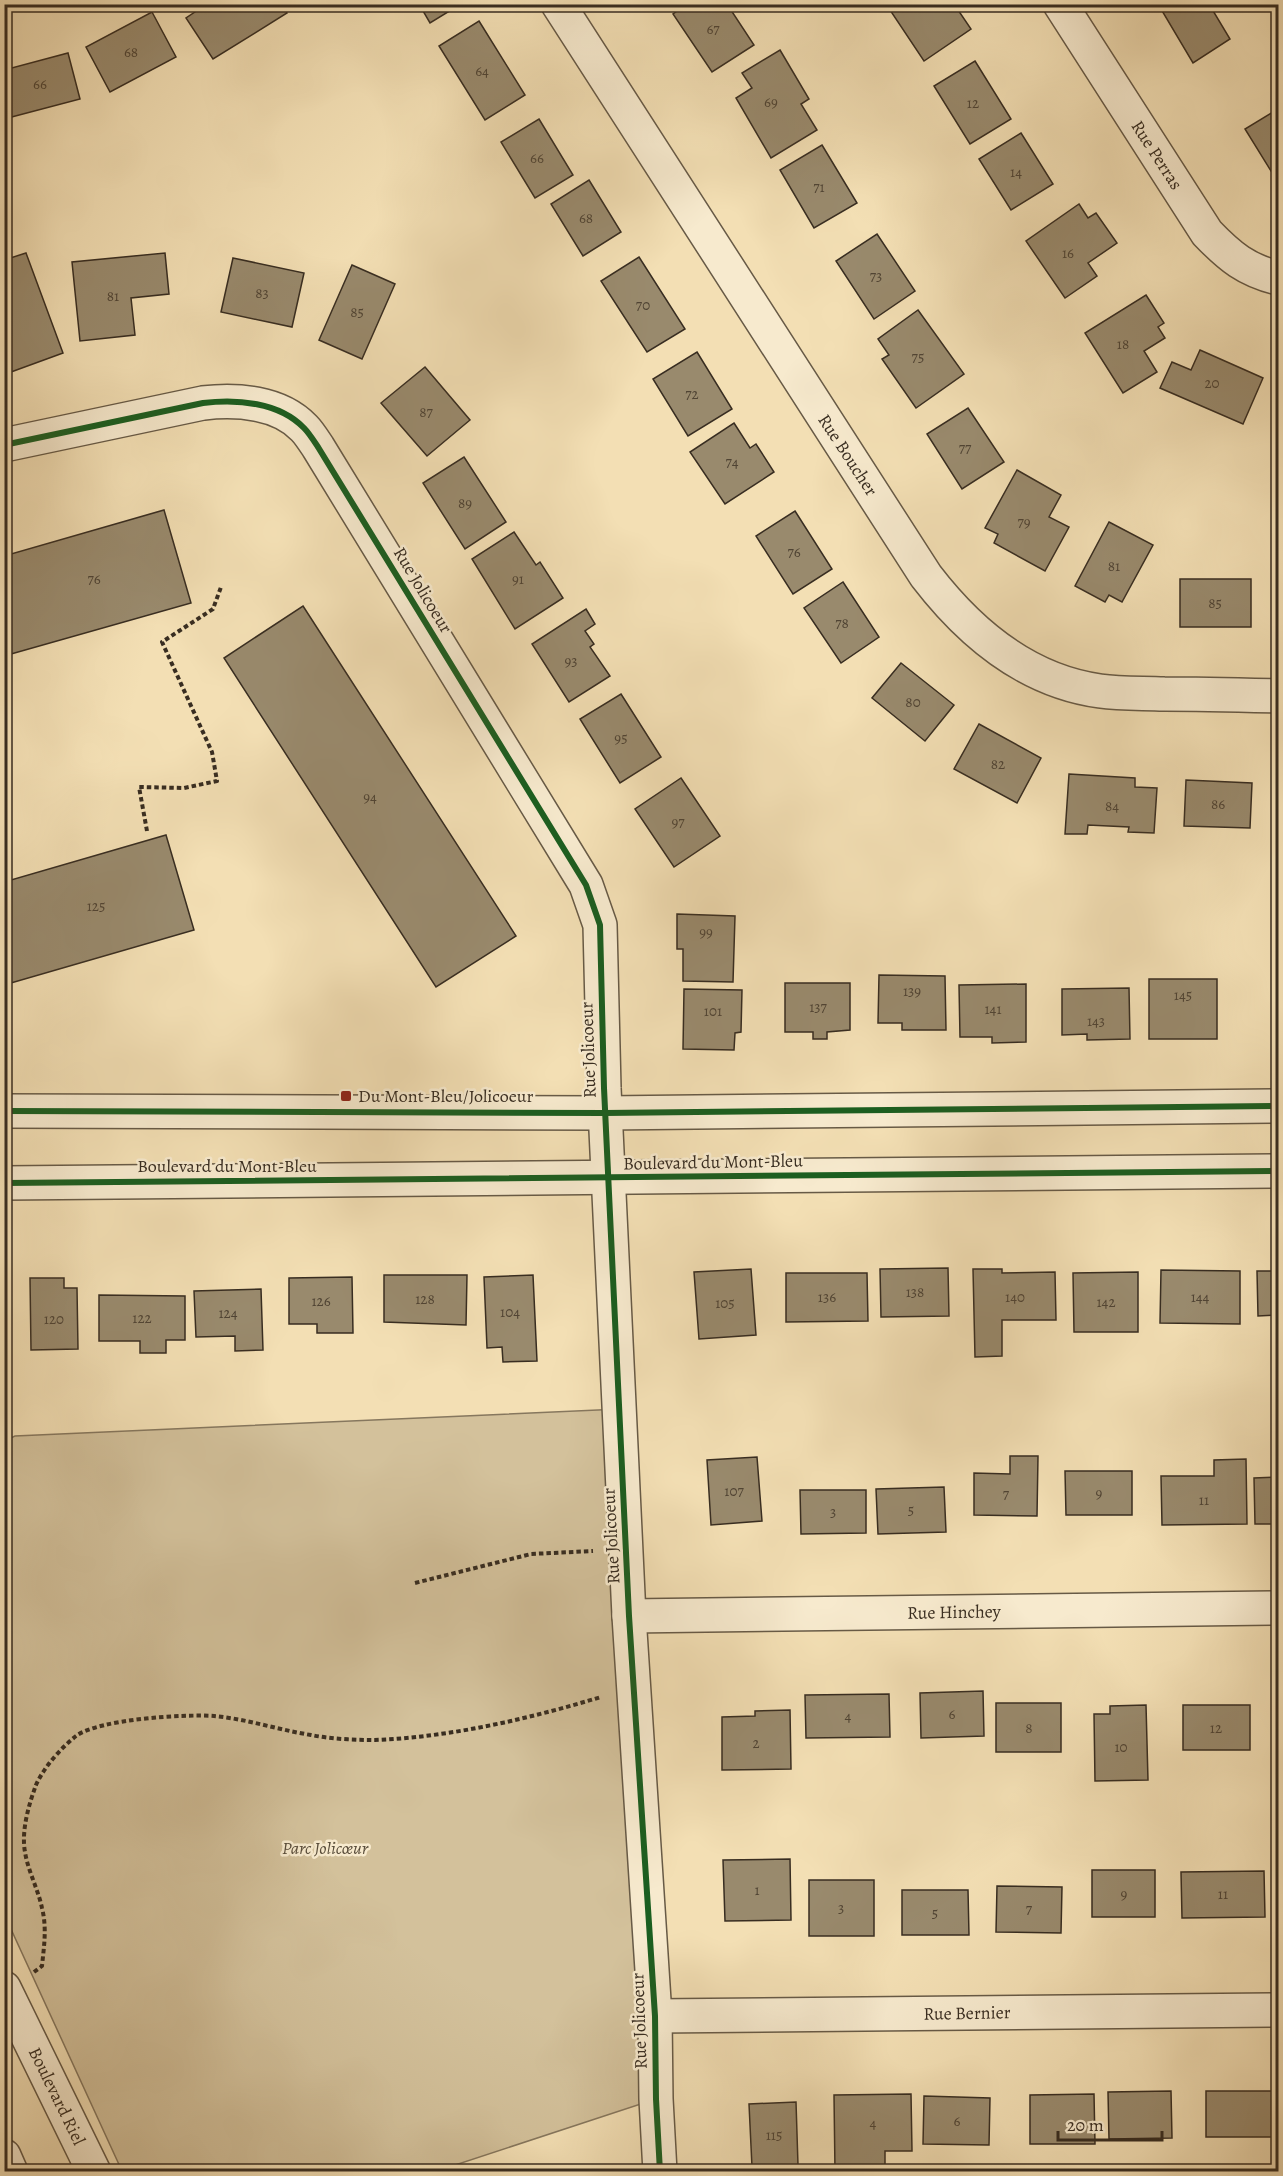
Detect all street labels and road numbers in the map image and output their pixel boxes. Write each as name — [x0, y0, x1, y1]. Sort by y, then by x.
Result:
street label: Rue Perras — [1126, 116, 1188, 194]
street label: Rue Boucher — [813, 409, 884, 501]
street label: Rue Jolicoeur — [388, 542, 458, 638]
street label: Rue Jolicoeur — [574, 1001, 602, 1099]
street label: Boulevard du Mont-Bleu — [623, 1148, 803, 1176]
street label: Boulevard du Mont-Bleu — [137, 1154, 317, 1178]
street label: Rue Jolicoeur — [596, 1487, 626, 1585]
street label: Rue Hinchey — [907, 1599, 1002, 1625]
street label: Rue Jolicoeur — [625, 1972, 653, 2070]
street label: Rue Bernier — [923, 2000, 1011, 2026]
street label: Boulevard Riel — [23, 2043, 91, 2149]

